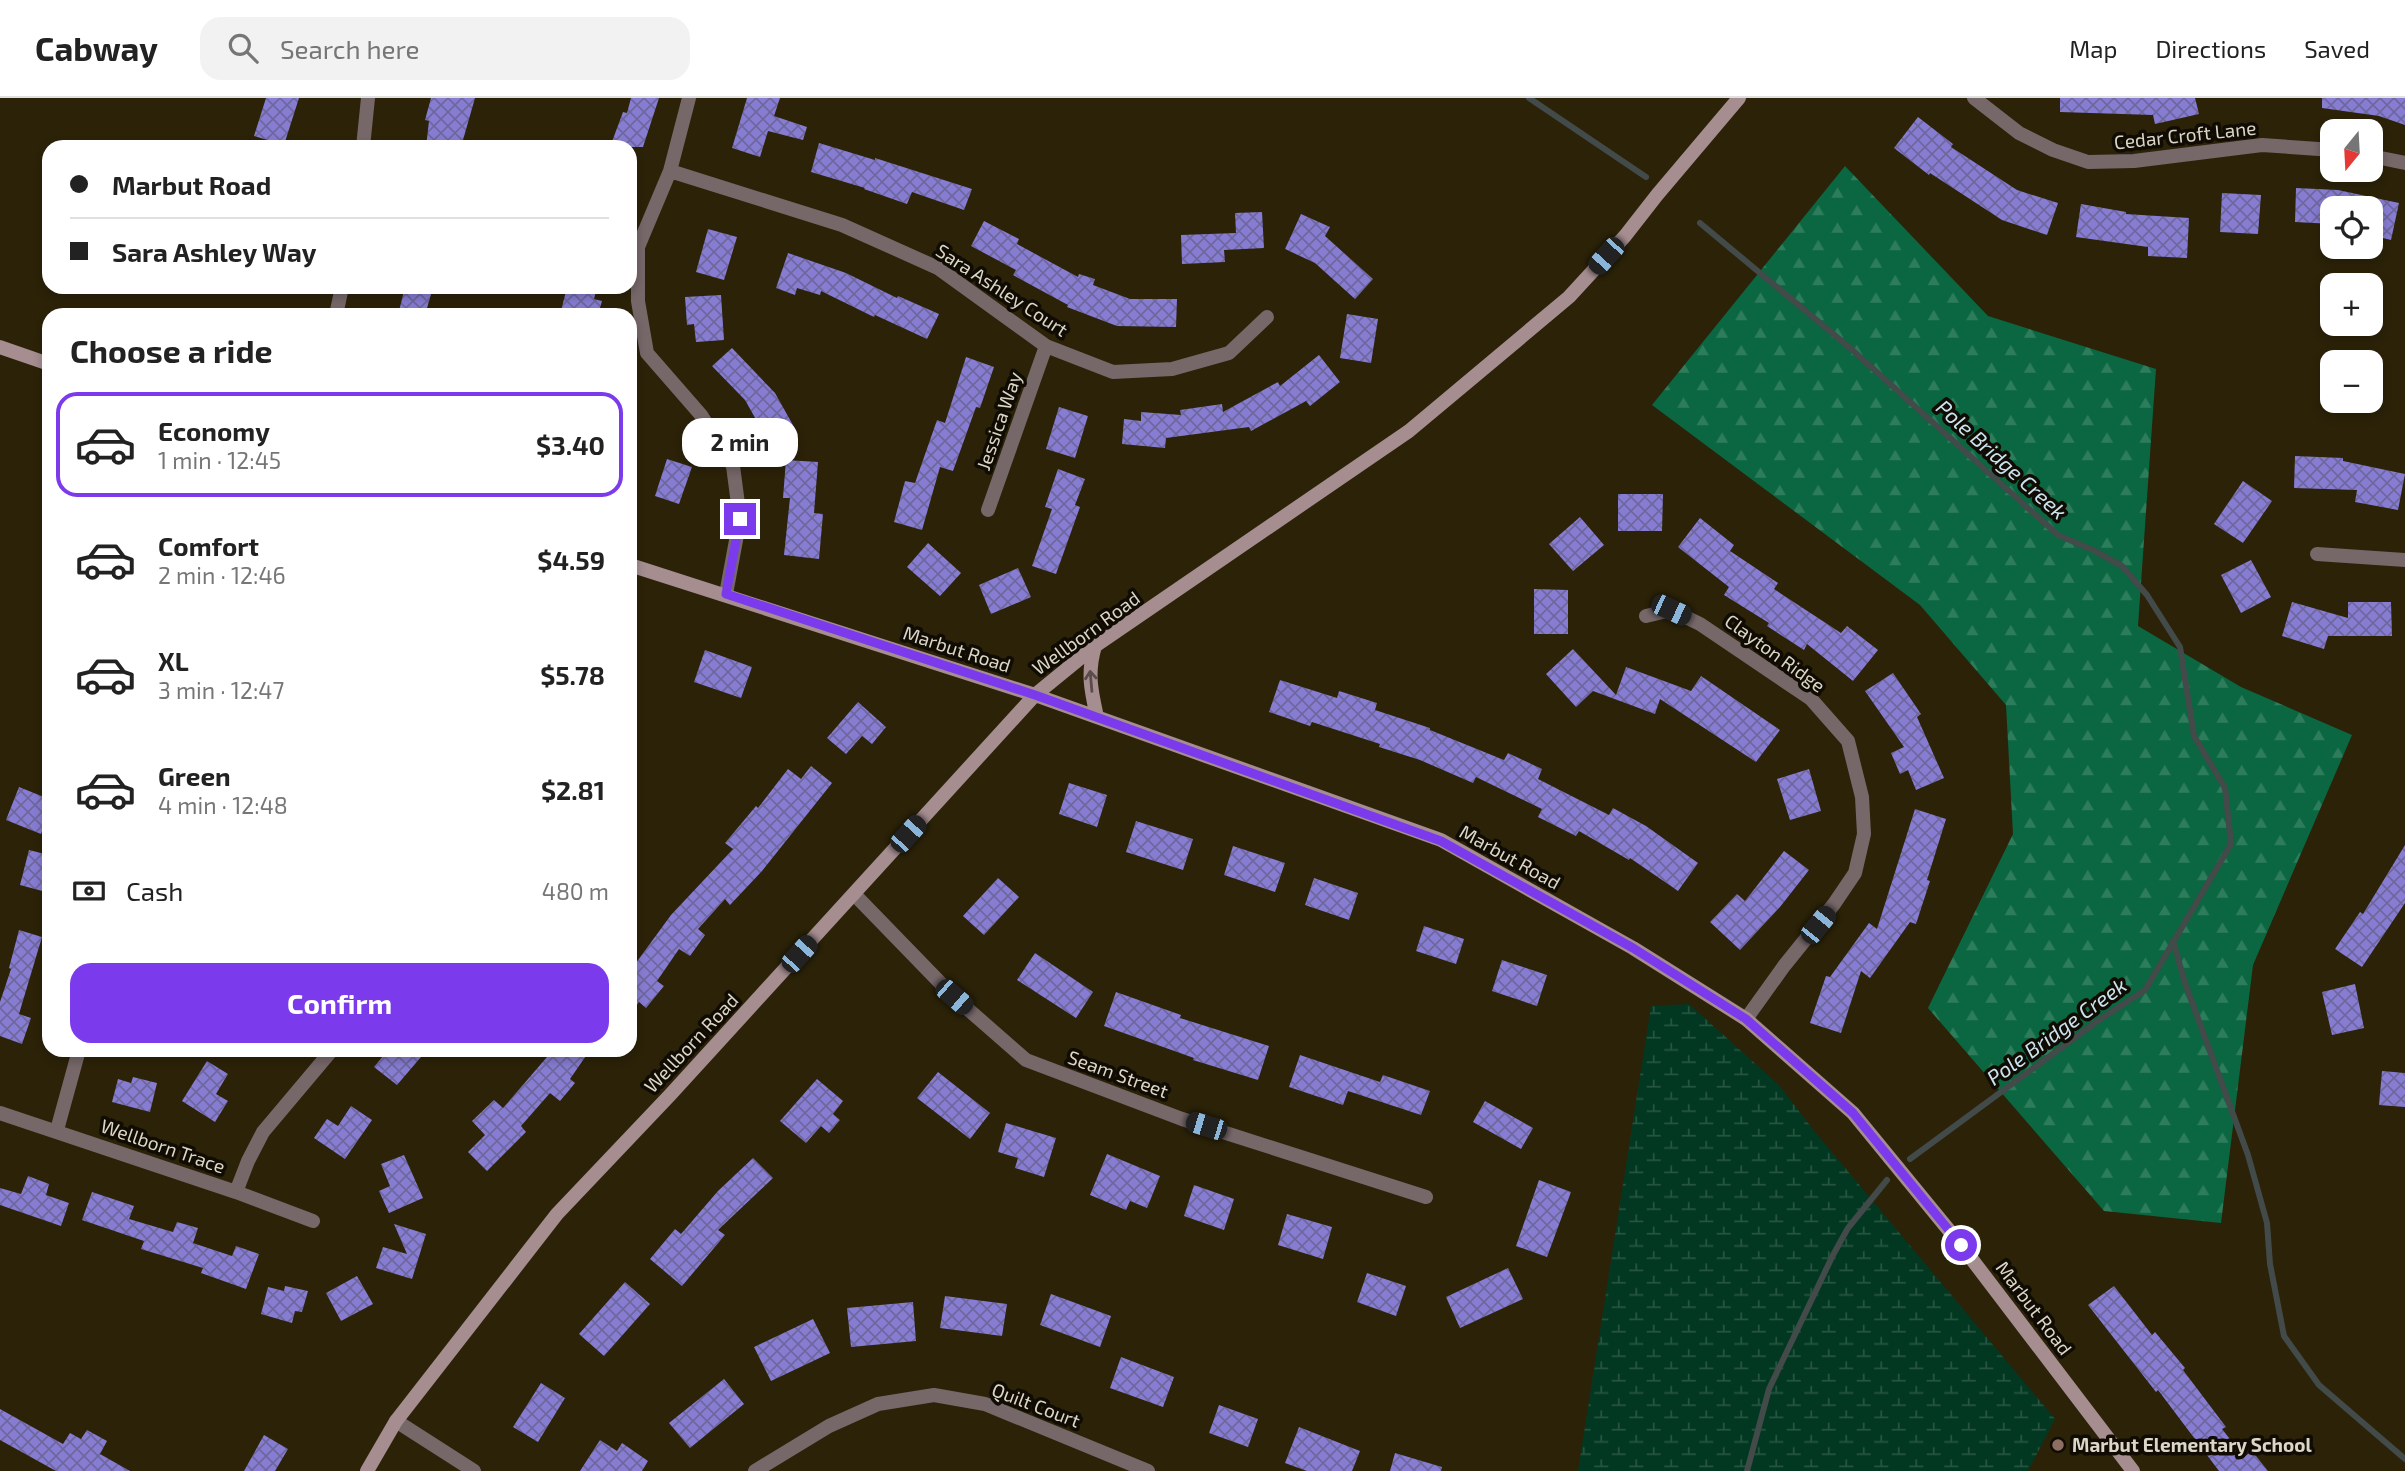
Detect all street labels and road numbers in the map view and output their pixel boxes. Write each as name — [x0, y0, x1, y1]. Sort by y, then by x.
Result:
street label: Cedar Croft Lane — [2113, 116, 2257, 153]
street label: Sara Ashley Court — [932, 238, 1072, 341]
street label: Jessica Way — [971, 369, 1026, 473]
street label: Wellborn Road — [1027, 586, 1144, 679]
street label: Clayton Ridge — [1721, 609, 1830, 697]
street label: Marbut Road — [901, 620, 1014, 677]
street label: Marbut Road — [1456, 819, 1565, 894]
street label: Wellborn Road — [639, 988, 743, 1097]
street label: Seam Street — [1065, 1045, 1171, 1102]
street label: Wellborn Trace — [98, 1114, 228, 1178]
street label: Marbut Road — [1992, 1256, 2077, 1359]
street label: Quilt Court — [989, 1377, 1084, 1432]

